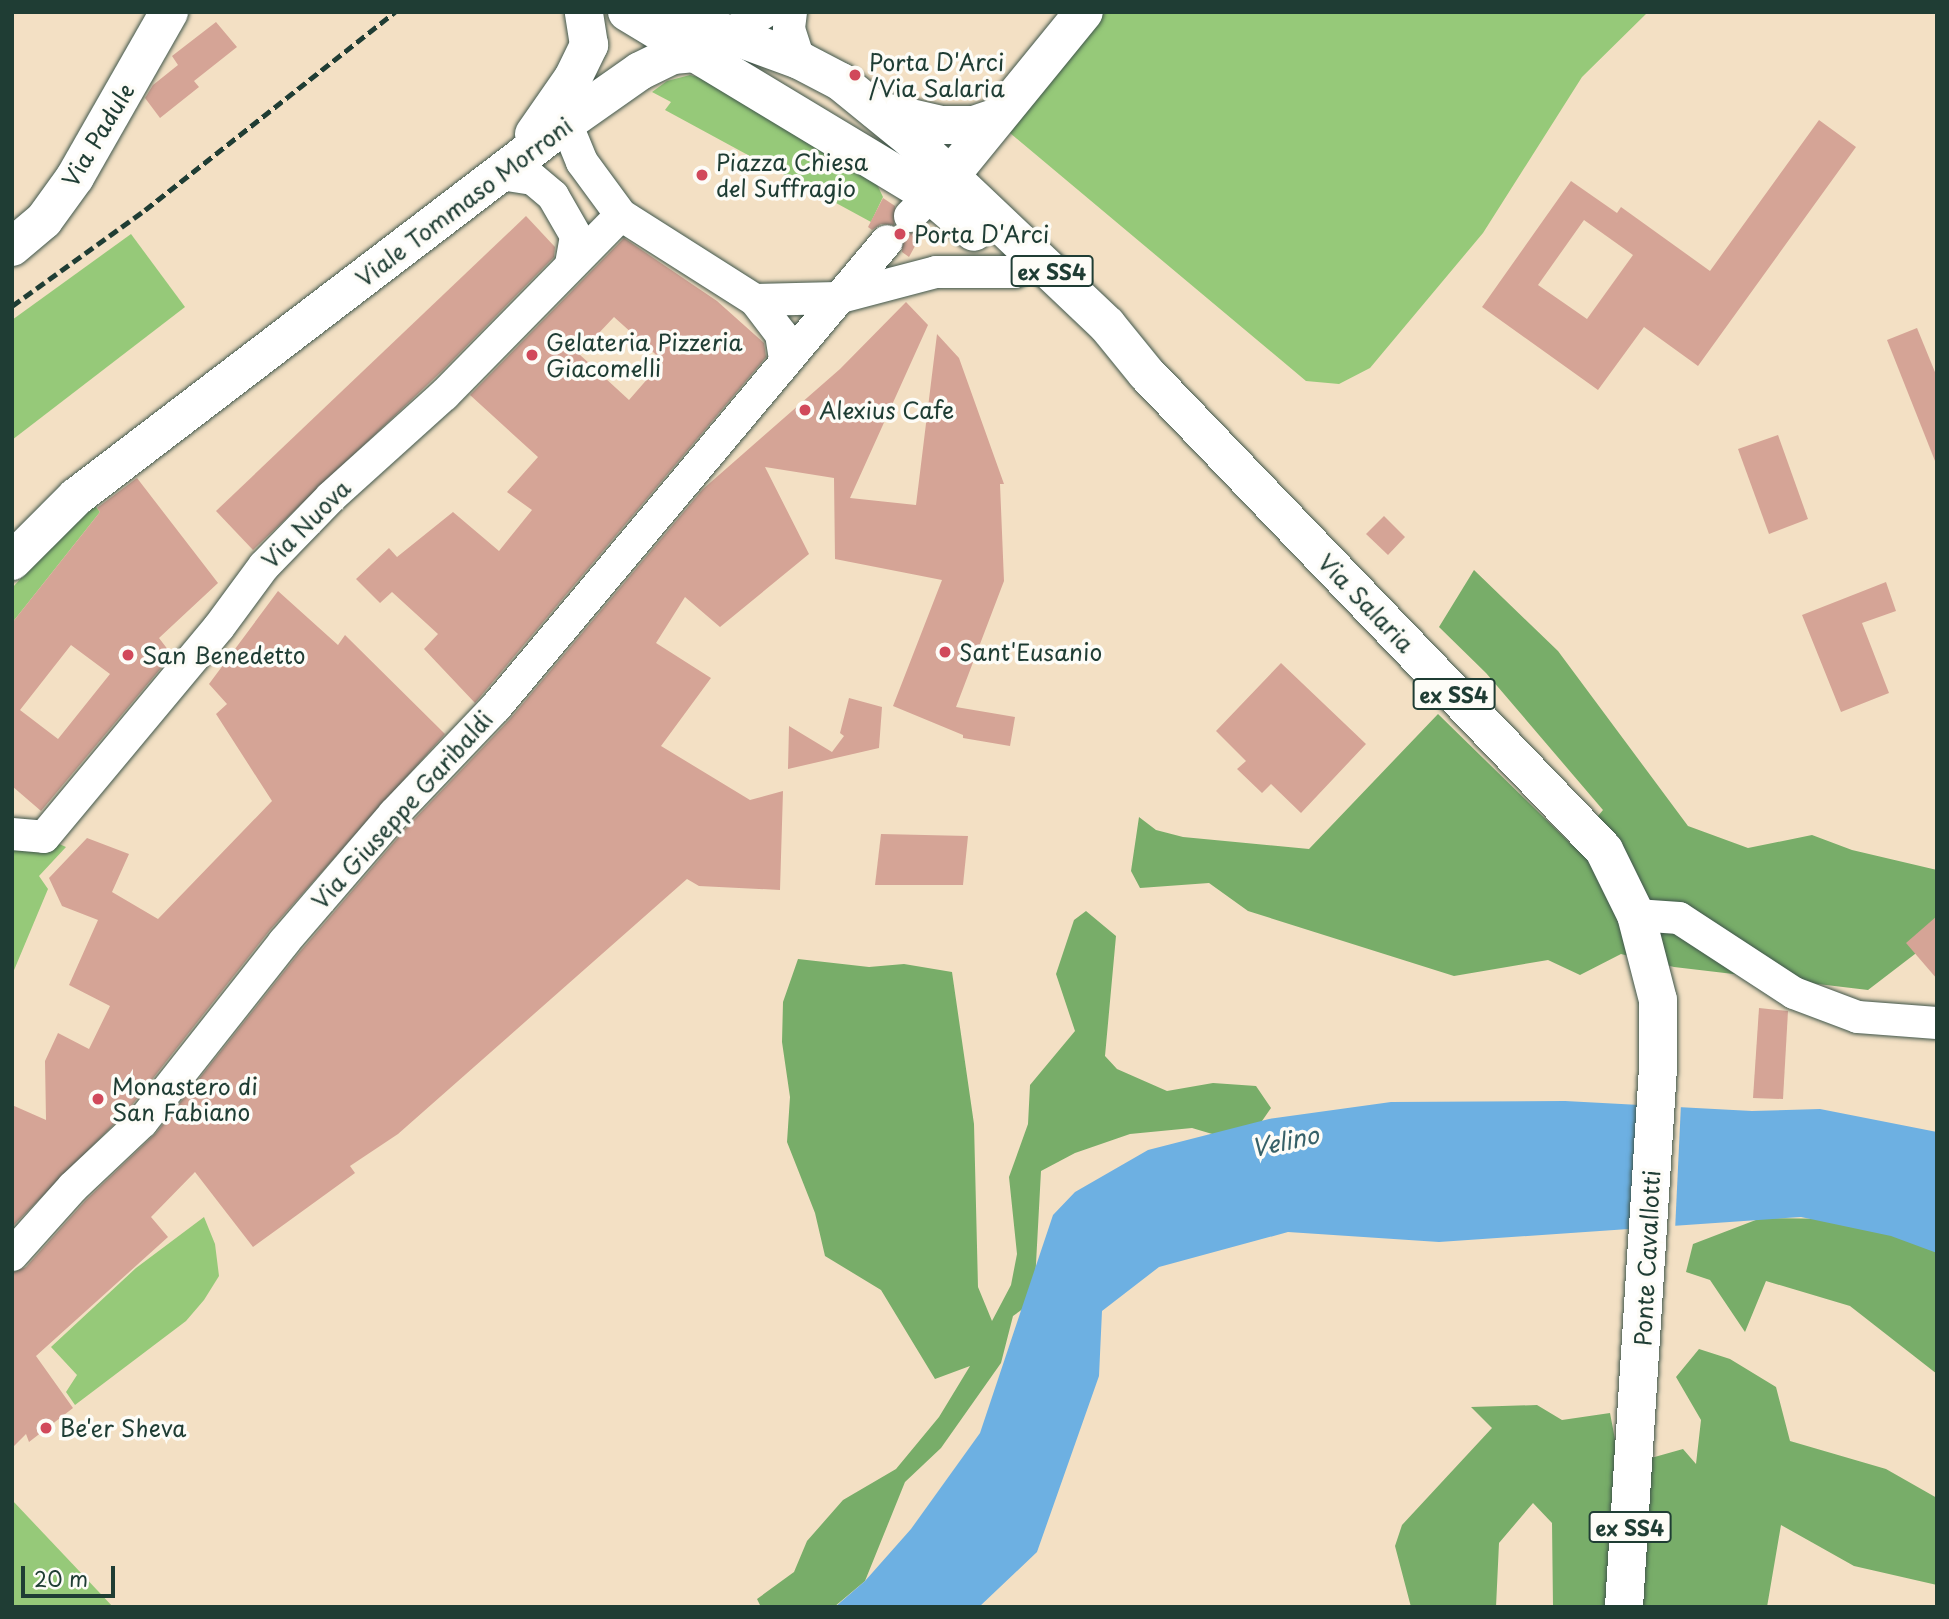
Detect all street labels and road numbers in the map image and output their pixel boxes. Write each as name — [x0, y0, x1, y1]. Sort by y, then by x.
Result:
street label: Via Padule — [56, 78, 140, 192]
street label: Viale Tommaso Morroni — [350, 111, 578, 293]
road number: ex SS4 — [1008, 254, 1096, 288]
street label: Via Nuova — [256, 474, 356, 574]
street label: Via Salaria — [1313, 549, 1419, 657]
road number: ex SS4 — [1410, 676, 1498, 712]
street label: Via Giuseppe Garibaldi — [306, 706, 498, 914]
street label: Ponte Cavallotti — [1629, 1169, 1665, 1347]
road number: ex SS4 — [1586, 1510, 1674, 1544]

